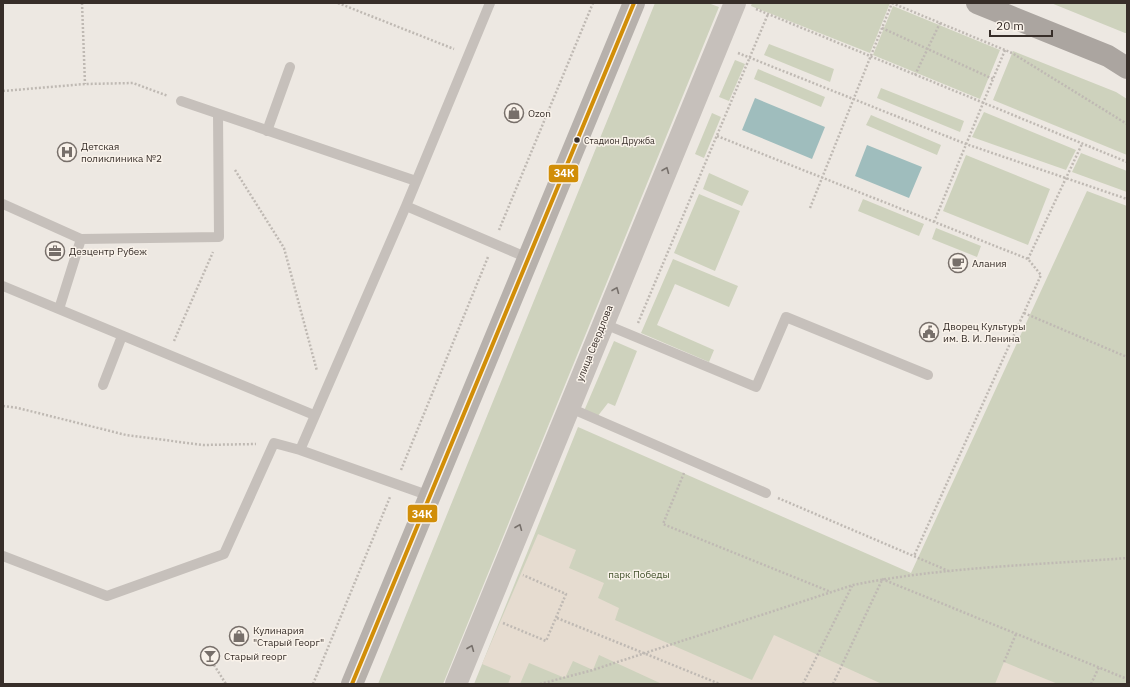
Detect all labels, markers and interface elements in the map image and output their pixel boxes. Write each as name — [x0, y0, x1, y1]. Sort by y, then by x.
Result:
scale bar — [990, 12, 1052, 38]
text: 20 m — [996, 18, 1024, 33]
shop icon: Ozon — [503, 102, 525, 124]
place label: Ozon — [528, 107, 551, 120]
marker: Стадион Дружба — [572, 135, 582, 145]
place label: Стадион Дружба — [584, 135, 655, 146]
place label: Детская поликлиника №2 — [81, 140, 162, 165]
hospital icon: Детская поликлиника №2 — [56, 141, 78, 163]
line badge: 34К — [548, 164, 579, 183]
text: 34К — [554, 166, 574, 180]
one-way arrow — [661, 167, 669, 174]
office icon: Дезцентр Рубеж — [44, 240, 66, 262]
place label: Дезцентр Рубеж — [69, 245, 147, 258]
cafe icon: Алания — [947, 252, 969, 274]
place label: Алания — [972, 257, 1007, 270]
one-way arrow — [611, 287, 619, 295]
street label: улица Свердлова — [573, 302, 616, 383]
place label: Дворец Культуры им. В. И. Ленина — [943, 320, 1025, 345]
public building icon: Дворец Культуры им. В. И. Ленина — [918, 321, 940, 343]
line badge: 34К — [407, 504, 438, 523]
text: 34К — [412, 507, 432, 521]
one-way arrow — [515, 524, 523, 531]
park label: парк Победы — [608, 568, 670, 581]
place label: Кулинария "Старый Георг" — [253, 624, 324, 649]
shop icon: Кулинария "Старый Георг" — [228, 625, 250, 647]
one-way arrow — [466, 644, 474, 651]
bar icon: Старый георг — [199, 645, 221, 667]
place label: Старый георг — [224, 650, 287, 663]

